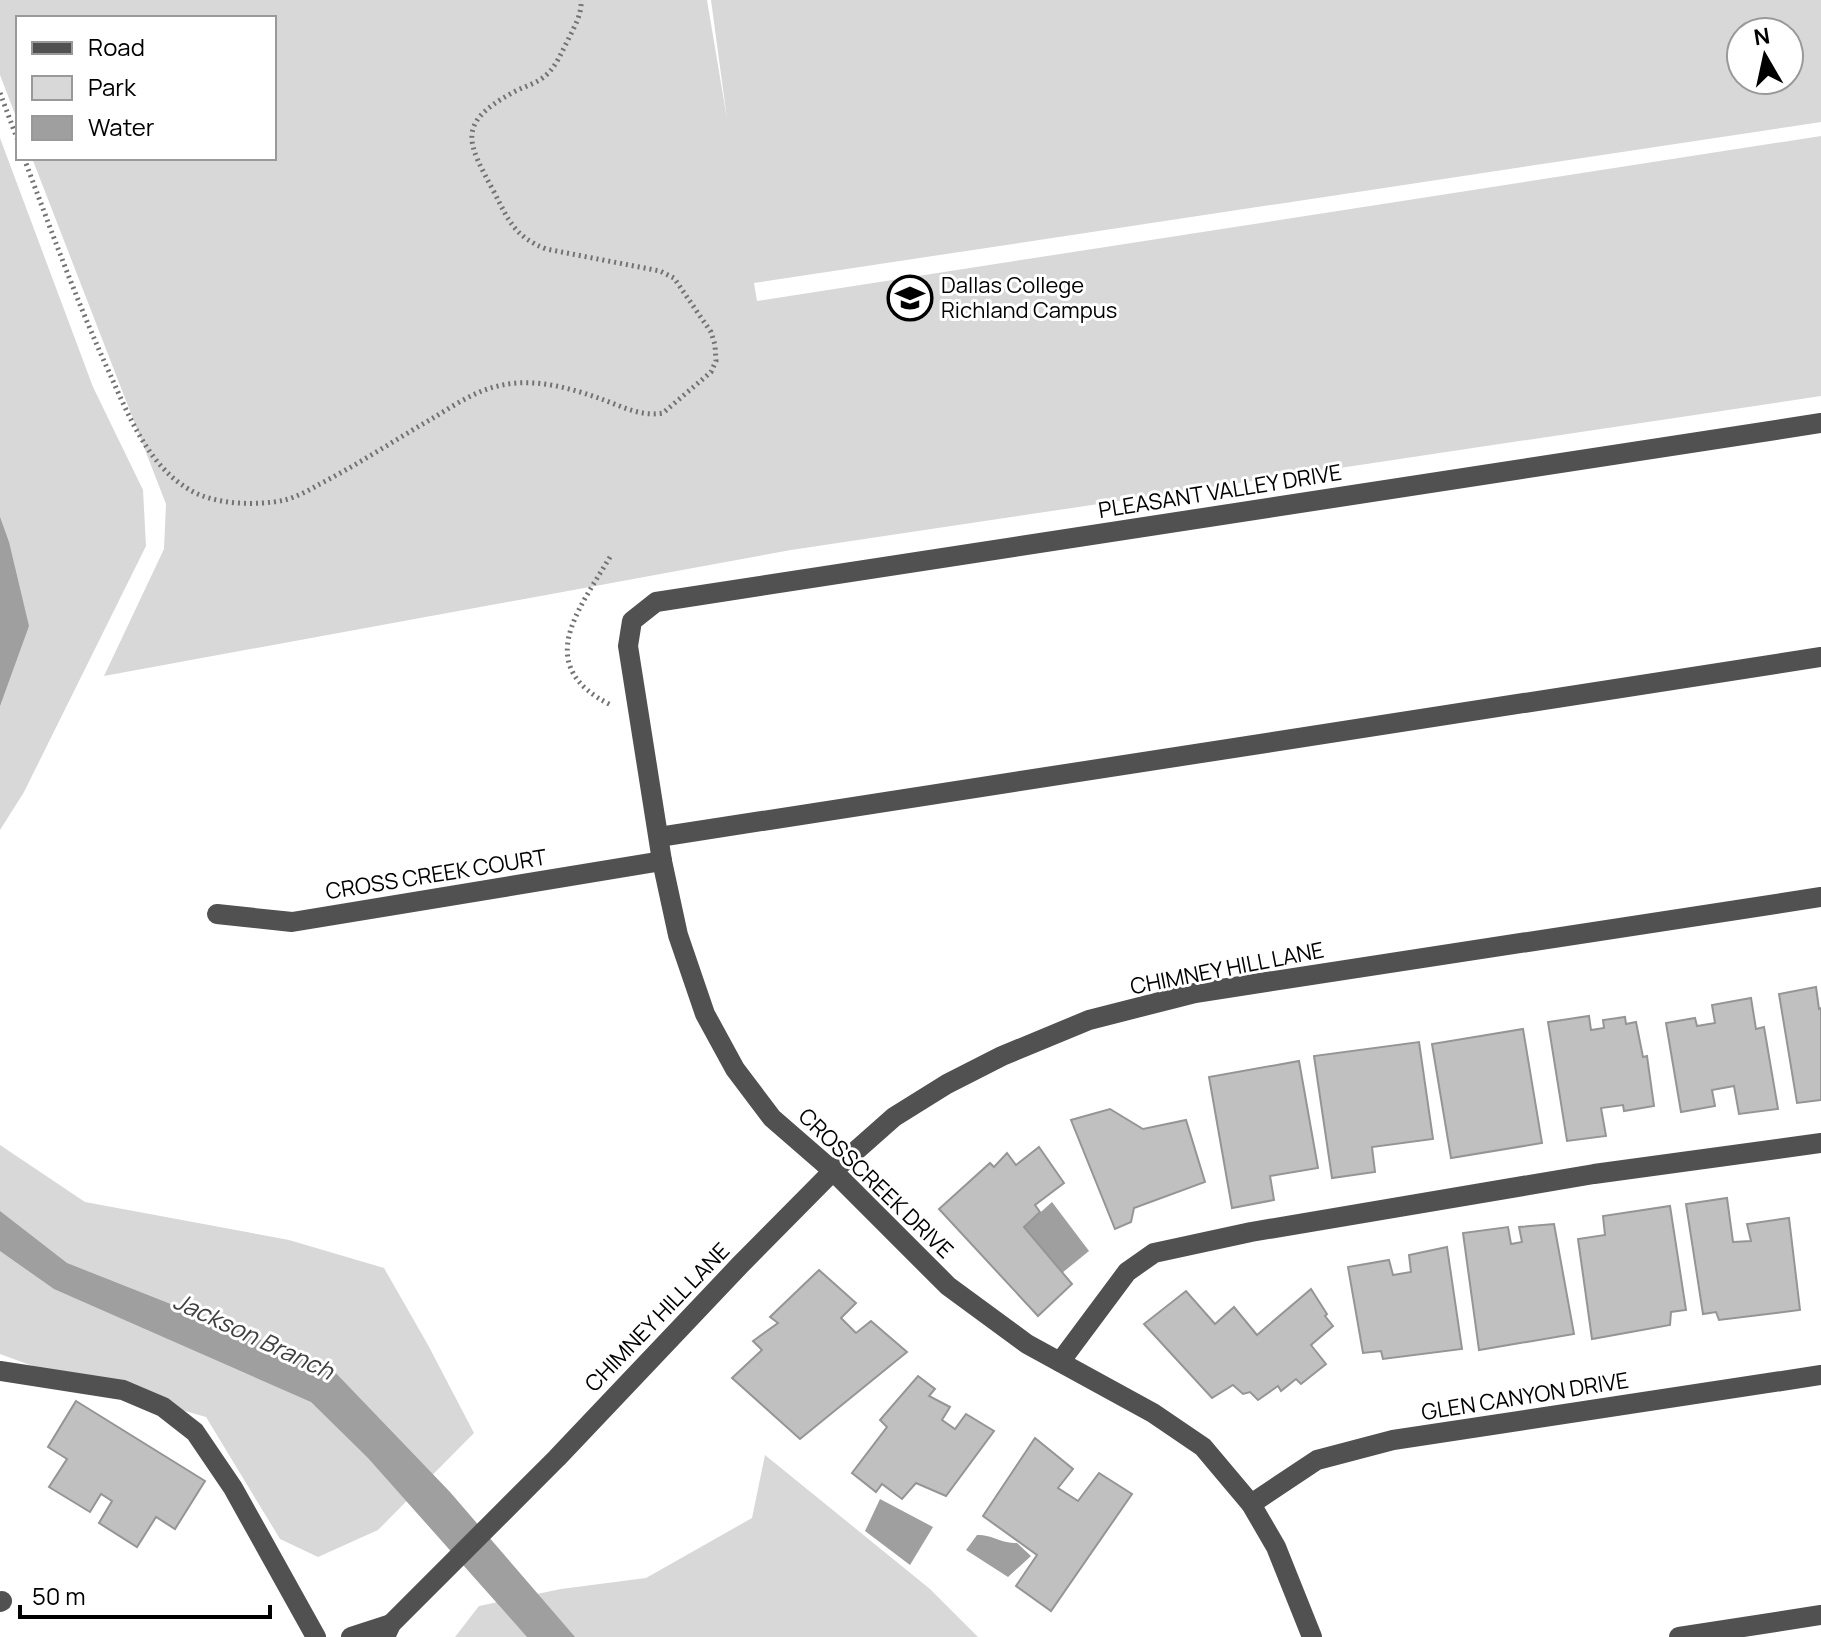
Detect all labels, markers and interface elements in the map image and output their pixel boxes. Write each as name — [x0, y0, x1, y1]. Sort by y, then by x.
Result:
legend — [16, 16, 276, 160]
north arrow — [1725, 16, 1805, 96]
text: N — [1752, 20, 1772, 52]
text: Road — [88, 30, 145, 63]
text: Park — [88, 70, 137, 103]
text: Water — [88, 110, 155, 143]
place label: Dallas College Richland Campus — [941, 270, 1117, 325]
school or university icon: Dallas College Richland Campus — [886, 274, 934, 322]
street label: PLEASANT VALLEY DRIVE — [1096, 457, 1344, 525]
street label: CROSS CREEK COURT — [323, 842, 549, 906]
street label: CHIMNEY HILL LANE — [1128, 935, 1326, 1001]
street label: CROSSCREEK DRIVE — [792, 1101, 960, 1265]
street label: CHIMNEY HILL LANE — [578, 1236, 736, 1398]
water label: Jackson Branch — [169, 1283, 340, 1387]
street label: GLEN CANYON DRIVE — [1419, 1365, 1631, 1427]
scale bar — [20, 1569, 270, 1619]
text: 50 m — [32, 1579, 86, 1612]

